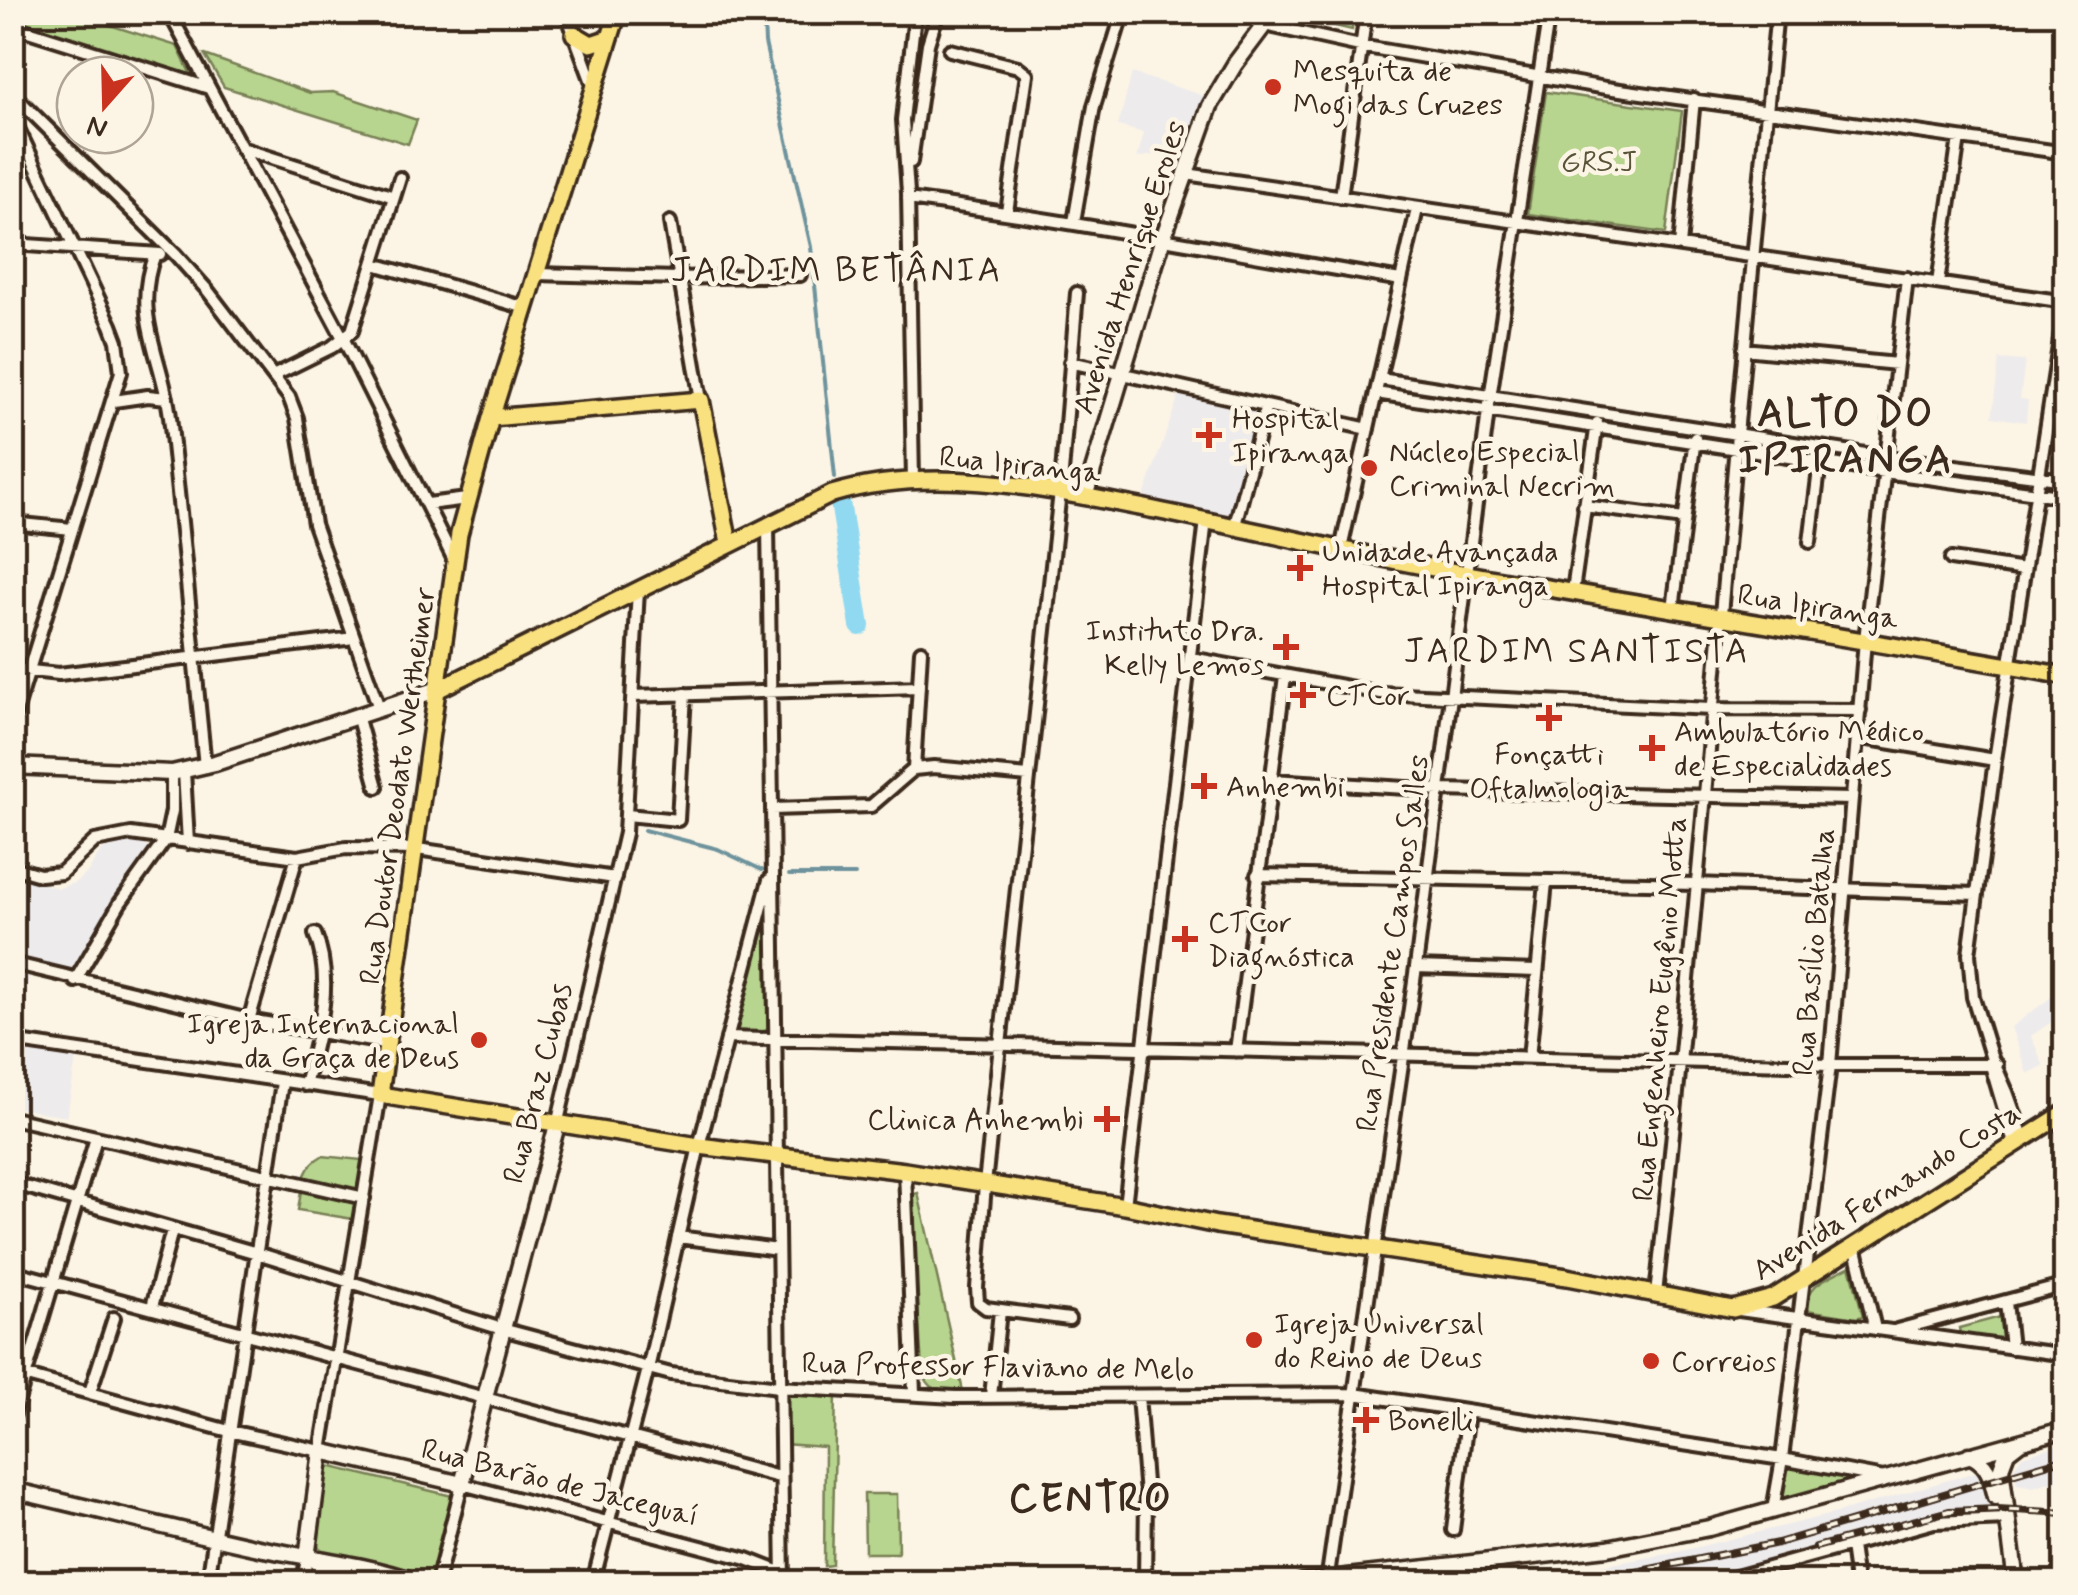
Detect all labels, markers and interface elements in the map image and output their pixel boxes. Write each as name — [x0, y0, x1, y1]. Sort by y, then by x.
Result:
place label: Mesquita de Mogi das Cruzes — [1293, 52, 1503, 128]
north arrow — [55, 55, 155, 155]
marker: Mesquita de Mogi das Cruzes — [1262, 76, 1284, 98]
text: N — [82, 106, 112, 147]
street label: Avenida Henrique Eroles — [1065, 116, 1196, 419]
park label: GRS.J — [1561, 143, 1637, 182]
district label: JARDIM BETÂNIA — [671, 248, 1003, 294]
district label: ALTO DO IPIRANGA — [1738, 389, 1954, 487]
place label: Hospital Ipiranga — [1232, 400, 1349, 473]
marker: Hospital Ipiranga — [1196, 422, 1222, 448]
place label: Núcleo Especial Criminal Necrim — [1389, 433, 1615, 506]
street label: Rua Ipiranga — [937, 438, 1104, 493]
marker: Núcleo Especial Criminal Necrim — [1358, 457, 1380, 479]
place label: Unidade Avançada Hospital Ipiranga — [1322, 533, 1559, 608]
marker: Unidade Avançada Hospital Ipiranga — [1287, 555, 1313, 581]
street label: Rua Ipiranga — [1735, 576, 1902, 640]
street label: Rua Doutor Deodato Wertheimer — [351, 584, 446, 987]
place label: Instituto Dra. Kelly Lemos — [1086, 612, 1264, 685]
district label: JARDIM SANTISTA — [1404, 629, 1750, 675]
marker: Instituto Dra. Kelly Lemos — [1273, 634, 1299, 660]
place label: CTCor — [1326, 677, 1410, 716]
marker: CTCor — [1290, 682, 1316, 708]
marker: Fonçatti Oftalmologia — [1536, 705, 1562, 731]
place label: Ambulatório Médico de Especialidades — [1674, 713, 1924, 786]
marker: Ambulatório Médico de Especialidades — [1639, 735, 1665, 761]
place label: Fonçatti Oftalmologia — [1469, 736, 1630, 811]
street label: Rua Presidente Campos Salles — [1348, 752, 1439, 1134]
place label: Anhembi — [1226, 768, 1344, 807]
marker: Anhembi — [1191, 773, 1217, 799]
street label: Rua Engenheiro Eugênio Motta — [1624, 815, 1700, 1203]
street label: Rua Basílio Batalha — [1784, 827, 1845, 1077]
place label: CTCor Diagnóstica — [1208, 904, 1355, 980]
marker: CTCor Diagnóstica — [1172, 926, 1198, 952]
street label: Rua Braz Cubas — [495, 979, 582, 1188]
place label: Igreja Internacional da Graça de Deus — [187, 1005, 459, 1078]
marker: Igreja Internacional da Graça de Deus — [468, 1029, 490, 1051]
street label: Avenida Fernando Costa — [1746, 1094, 2028, 1291]
place label: Clinica Anhembi — [867, 1101, 1084, 1140]
marker: Clinica Anhembi — [1094, 1106, 1120, 1132]
place label: Igreja Universal do Reino de Deus — [1274, 1305, 1484, 1378]
marker: Igreja Universal do Reino de Deus — [1243, 1329, 1265, 1351]
place label: Correios — [1671, 1343, 1776, 1382]
street label: Rua Professor Flaviano de Melo — [801, 1345, 1195, 1390]
marker: Correios — [1640, 1350, 1662, 1372]
place label: Bonelli — [1388, 1402, 1474, 1441]
marker: Bonelli — [1353, 1407, 1379, 1433]
street label: Rua Barão de Jaceguaí — [417, 1430, 702, 1537]
district label: CENTRO — [1009, 1474, 1173, 1526]

